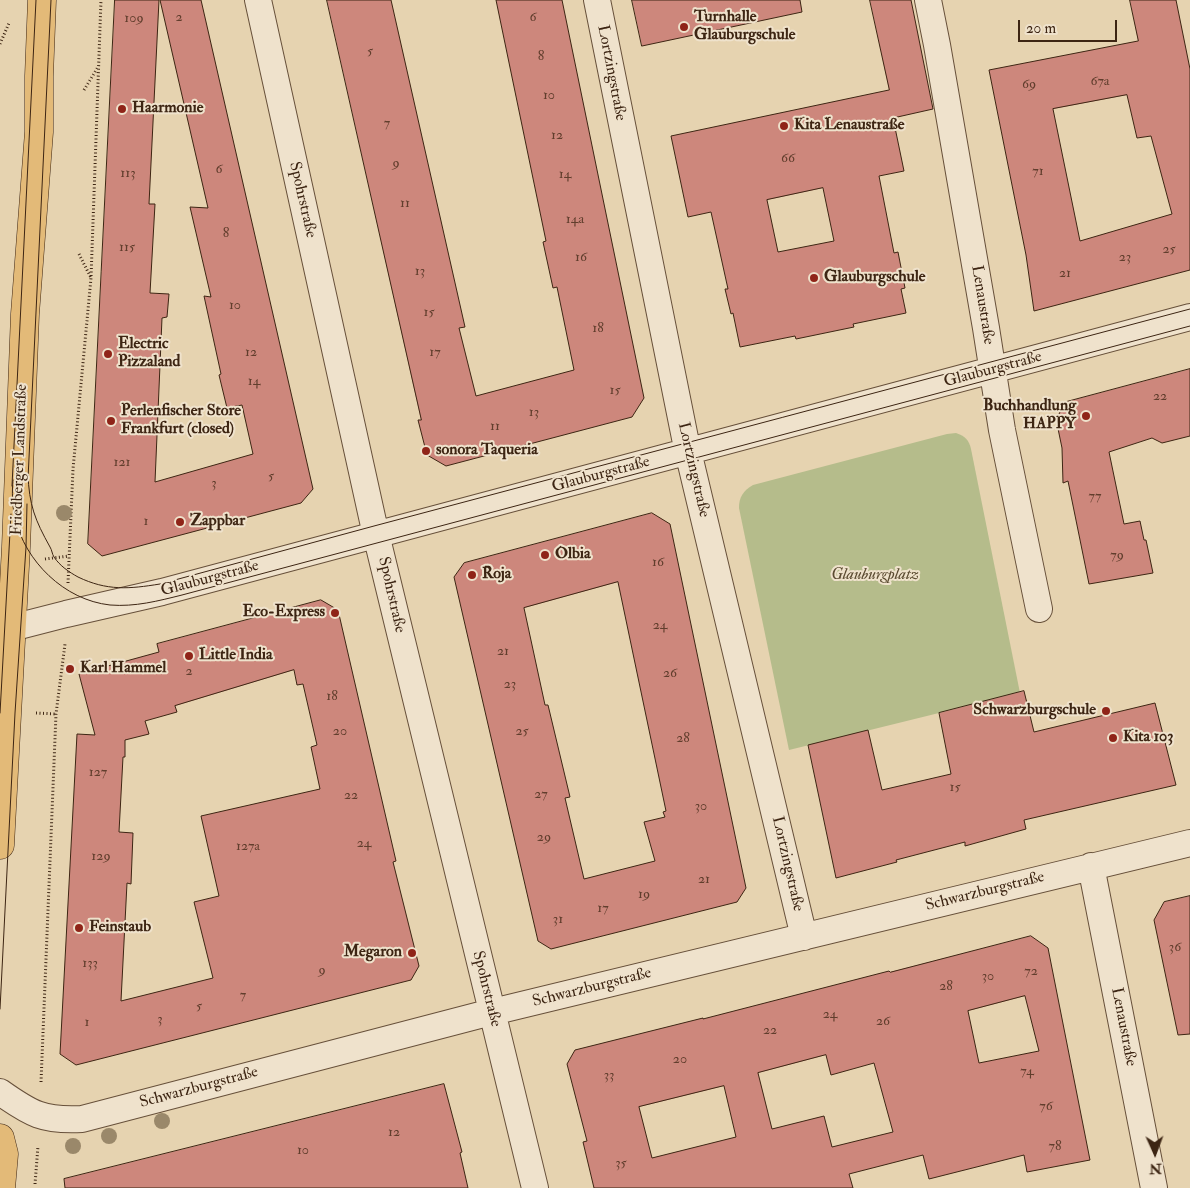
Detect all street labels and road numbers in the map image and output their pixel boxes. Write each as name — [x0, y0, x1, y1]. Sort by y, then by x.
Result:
street label: Lortzingstraße — [592, 23, 630, 123]
street label: Spohrstraße — [284, 160, 320, 240]
street label: Lenaustraße — [966, 264, 998, 346]
street label: Glauburgstraße — [942, 348, 1044, 392]
street label: Friedberger Landstraße — [8, 384, 32, 536]
street label: Lortzingstraße — [673, 420, 713, 520]
street label: Glauburgstraße — [550, 453, 652, 497]
street label: Spohrstraße — [373, 555, 409, 635]
street label: Glauburgstraße — [159, 557, 261, 601]
street label: Lortzingstraße — [767, 814, 807, 914]
street label: Schwarzburgstraße — [923, 868, 1047, 916]
street label: Spohrstraße — [467, 949, 505, 1029]
street label: Schwarzburgstraße — [530, 964, 654, 1012]
street label: Lenaustraße — [1106, 986, 1140, 1068]
street label: Schwarzburgstraße — [138, 1063, 260, 1113]

